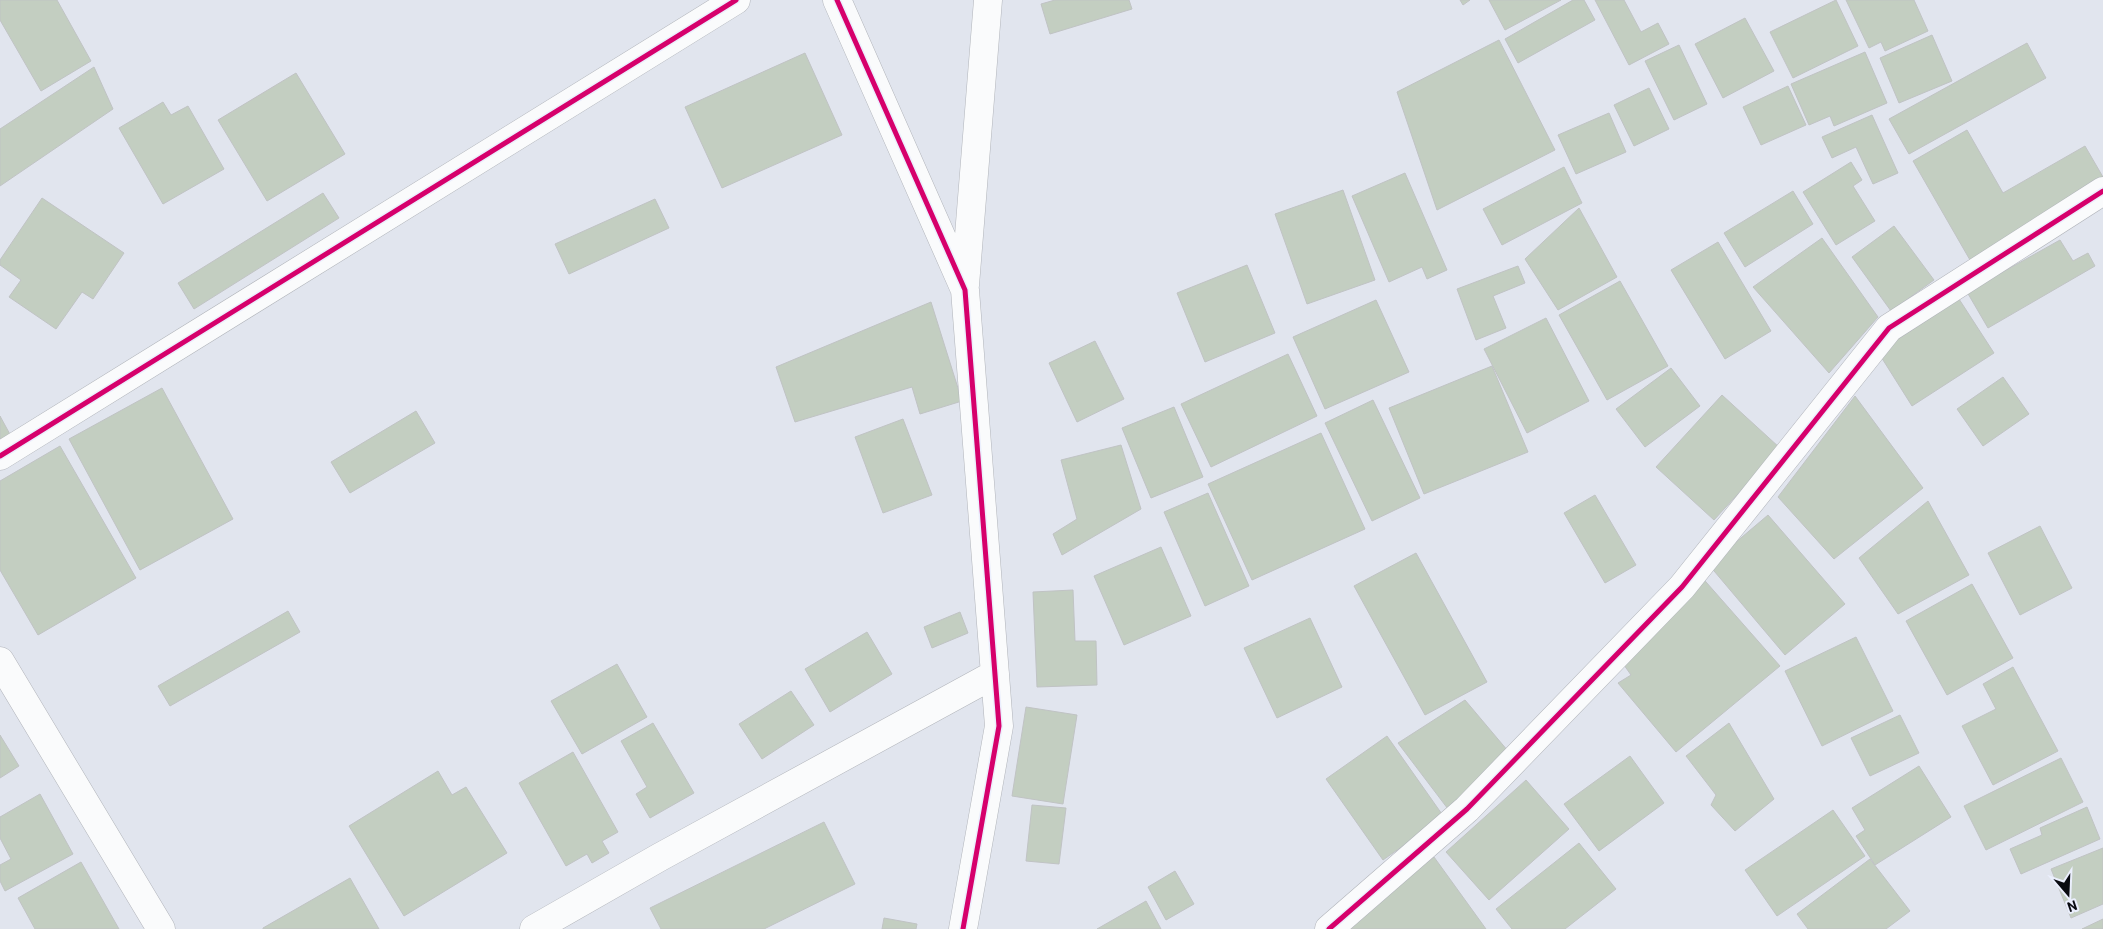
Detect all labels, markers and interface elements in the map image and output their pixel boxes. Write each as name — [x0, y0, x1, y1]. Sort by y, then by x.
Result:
north arrow — [2043, 869, 2093, 919]
text: N — [2065, 897, 2080, 916]

